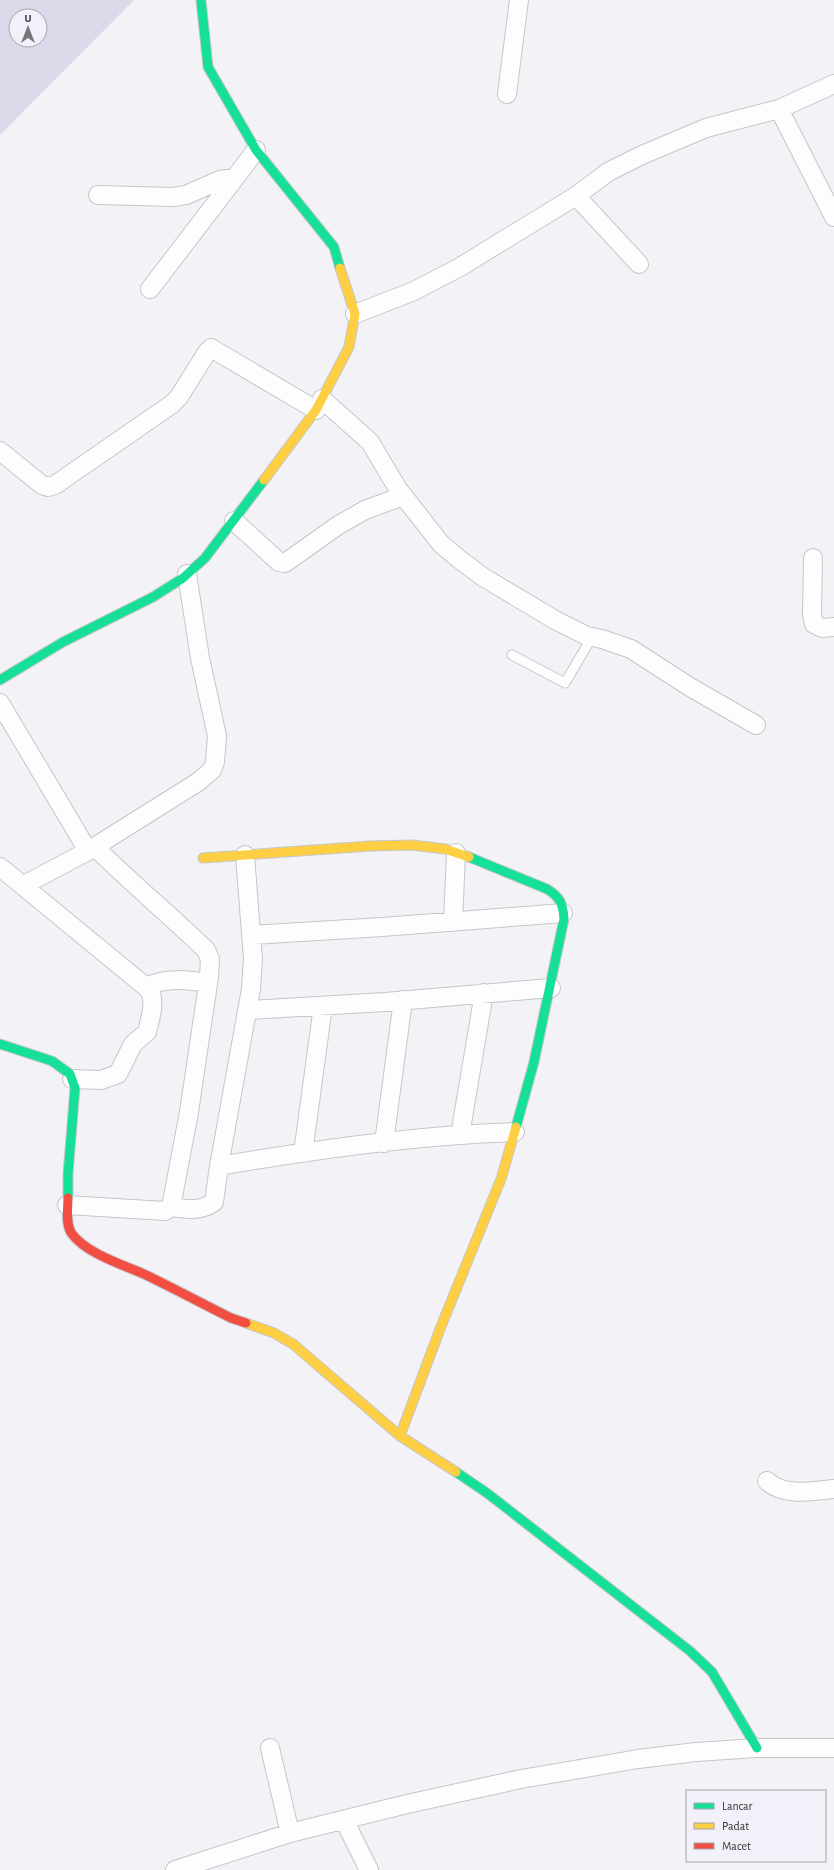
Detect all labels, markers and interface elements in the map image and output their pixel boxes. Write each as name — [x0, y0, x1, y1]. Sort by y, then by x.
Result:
north arrow — [8, 8, 48, 48]
text: U — [24, 13, 32, 24]
legend — [686, 1790, 826, 1862]
text: Lancar — [722, 1800, 753, 1812]
text: Padat — [722, 1820, 749, 1832]
text: Macet — [722, 1840, 751, 1852]

